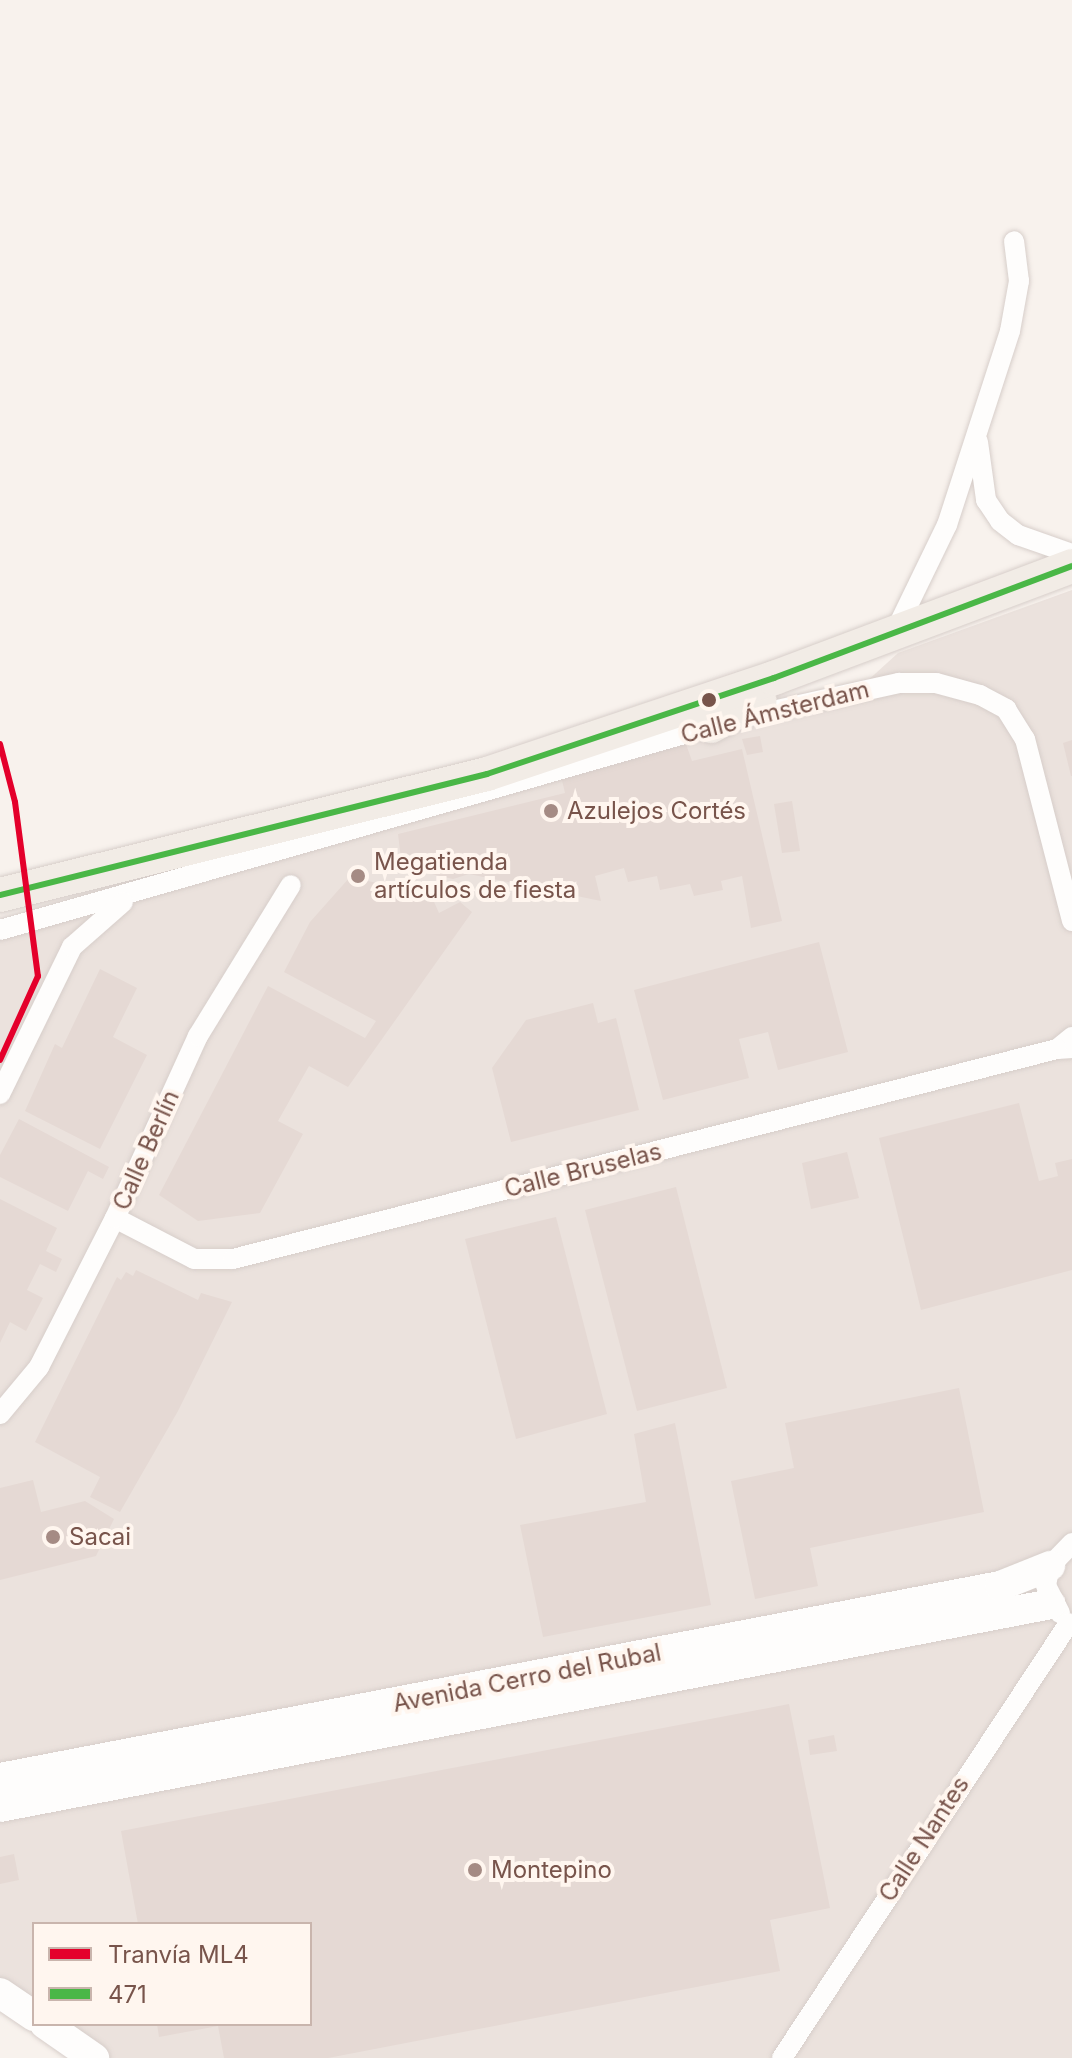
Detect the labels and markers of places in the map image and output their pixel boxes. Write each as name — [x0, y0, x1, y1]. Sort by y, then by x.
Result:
unlabelled marker — [701, 692, 717, 708]
place label: Azulejos Cortés — [567, 797, 746, 825]
marker: Azulejos Cortés — [542, 802, 560, 820]
place label: Megatienda artículos de fiesta — [374, 848, 576, 904]
marker: Megatienda artículos de fiesta — [349, 867, 367, 885]
place label: Sacai — [69, 1523, 131, 1551]
marker: Sacai — [44, 1528, 62, 1546]
place label: Montepino — [491, 1856, 612, 1884]
marker: Montepino — [466, 1861, 484, 1879]

